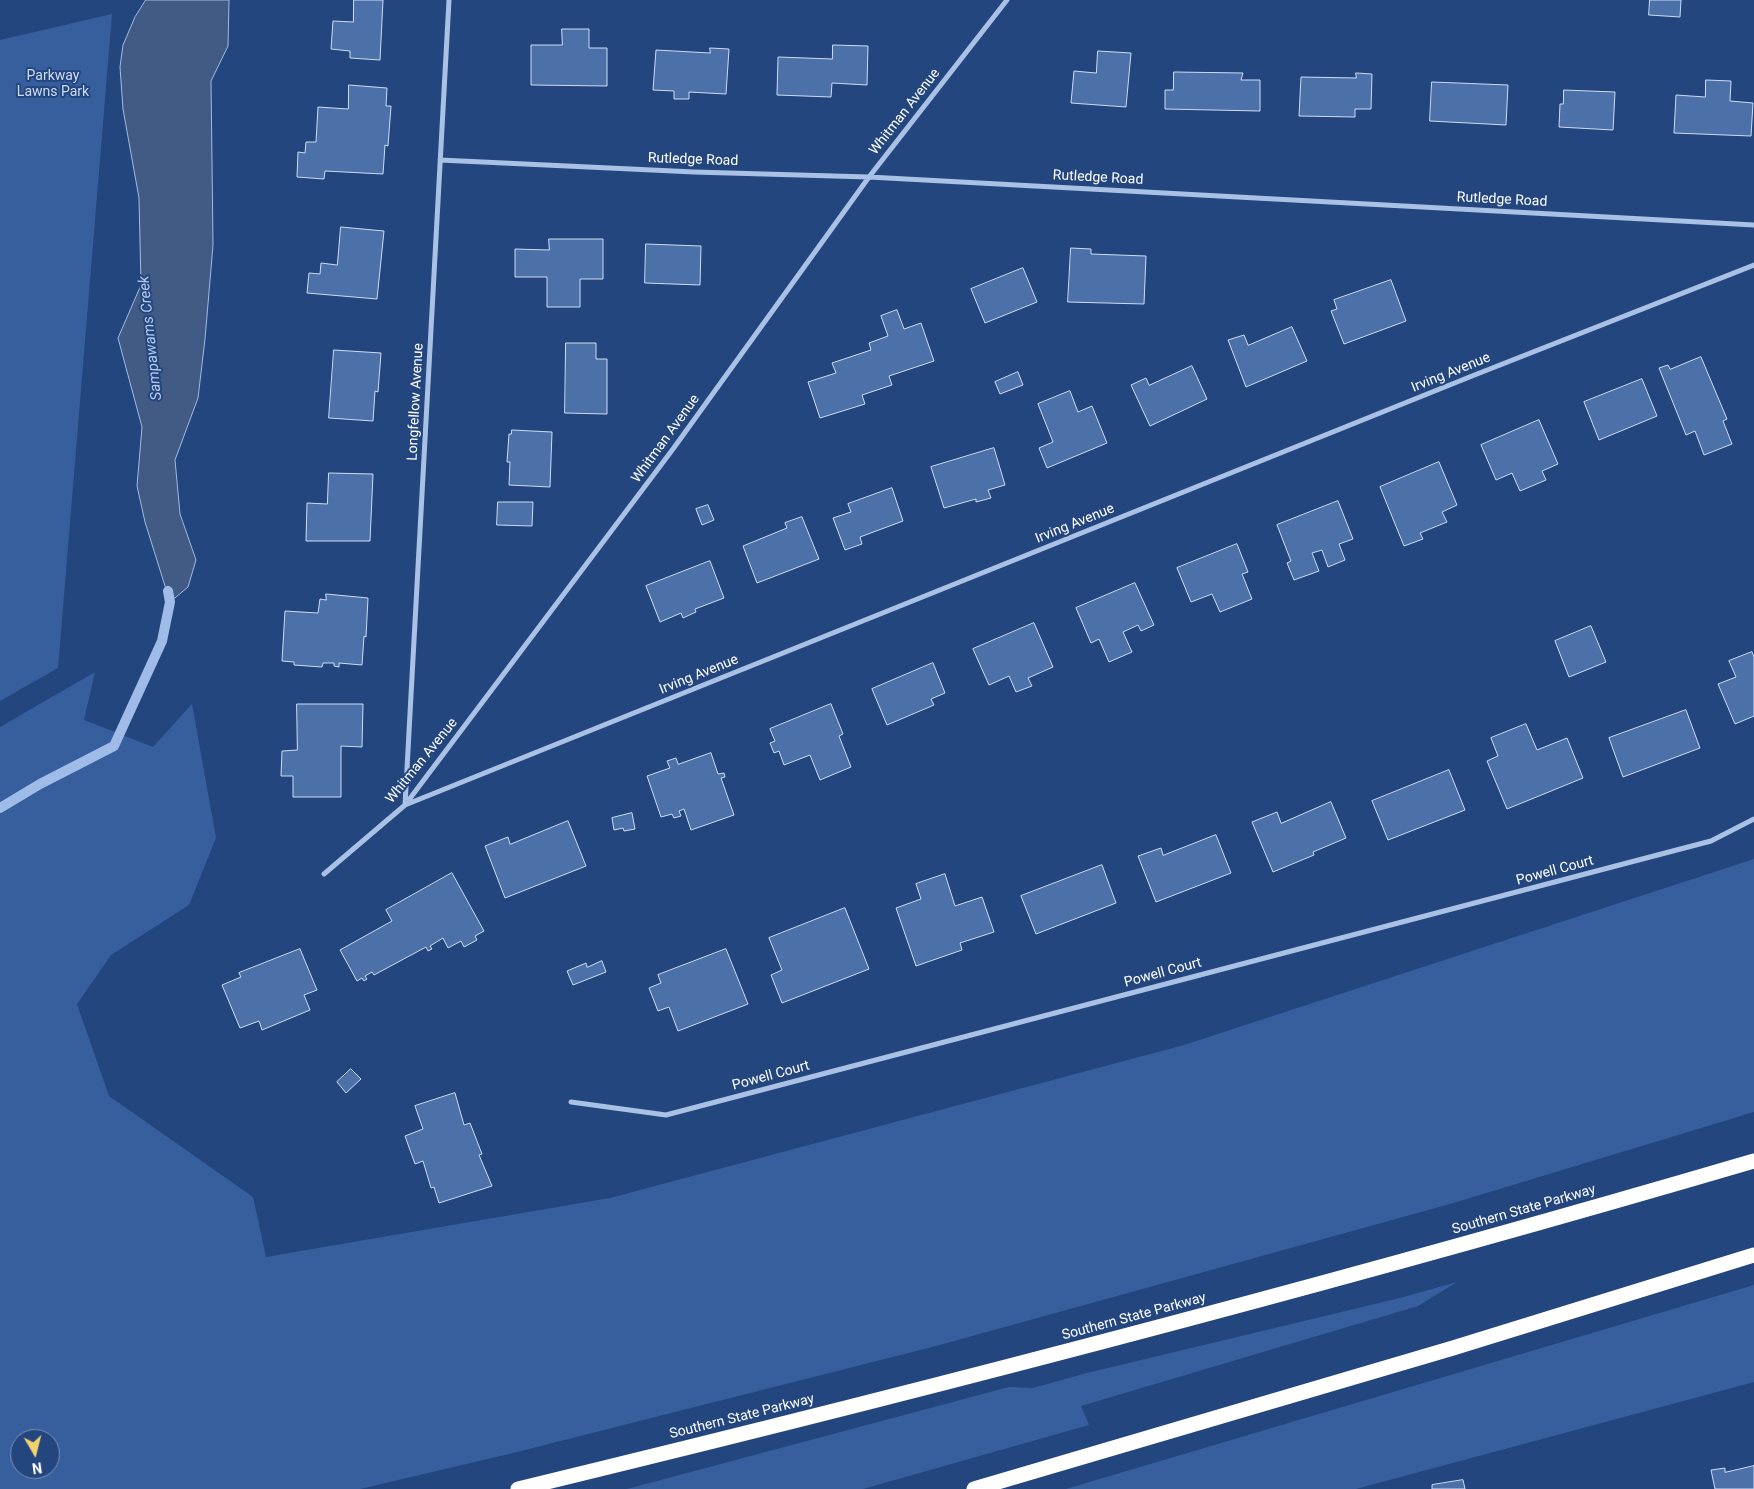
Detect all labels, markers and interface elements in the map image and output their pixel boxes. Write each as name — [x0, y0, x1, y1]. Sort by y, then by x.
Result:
street label: Whitman Avenue — [866, 65, 944, 159]
park label: Parkway Lawns Park — [17, 68, 89, 100]
street label: Rutledge Road — [647, 150, 739, 170]
street label: Rutledge Road — [1052, 167, 1144, 189]
street label: Rutledge Road — [1456, 189, 1548, 211]
water label: Sampawams Creek — [136, 275, 166, 401]
street label: Longfellow Avenue — [405, 343, 427, 461]
street label: Irving Avenue — [1409, 350, 1493, 396]
street label: Whitman Avenue — [628, 392, 704, 486]
street label: Irving Avenue — [1033, 501, 1117, 547]
street label: Irving Avenue — [657, 652, 741, 698]
street label: Whitman Avenue — [382, 715, 462, 807]
street label: Powell Court — [1514, 853, 1596, 889]
street label: Powell Court — [1122, 955, 1204, 991]
street label: Powell Court — [730, 1058, 812, 1094]
street label: Southern State Parkway — [1450, 1181, 1598, 1239]
street label: Southern State Parkway — [1060, 1290, 1208, 1344]
street label: Southern State Parkway — [668, 1391, 816, 1443]
north arrow — [10, 1429, 60, 1479]
text: N — [31, 1459, 43, 1476]

